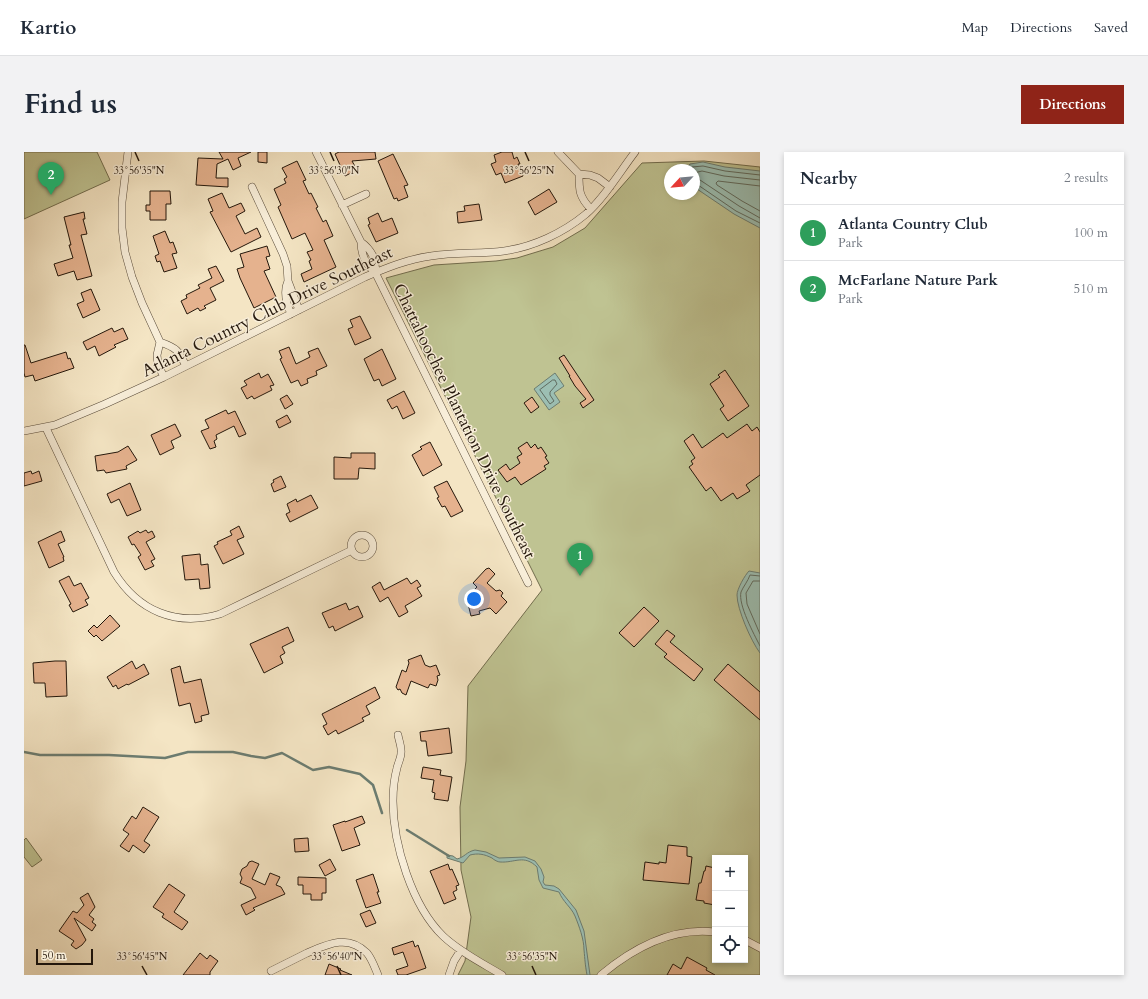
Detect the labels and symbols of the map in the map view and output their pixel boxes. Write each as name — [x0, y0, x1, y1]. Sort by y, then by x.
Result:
pin: 2 — [38, 162, 64, 195]
text: 33°56'35"N — [114, 164, 165, 178]
text: 33°56'30"N — [309, 164, 360, 178]
text: 33°56'25"N — [504, 164, 555, 178]
north arrow — [664, 164, 700, 200]
street label: Atlanta Country Club Drive Southeast — [138, 240, 397, 382]
street label: Chattahoochee Plantation Drive Southeast — [388, 280, 542, 563]
pin: 1 — [567, 543, 593, 576]
your location — [464, 589, 484, 609]
scale bar — [36, 947, 93, 966]
text: 33°56'45"N — [117, 950, 168, 964]
text: 33°56'40"N — [312, 950, 363, 964]
text: 33°56'35"N — [507, 950, 558, 964]

